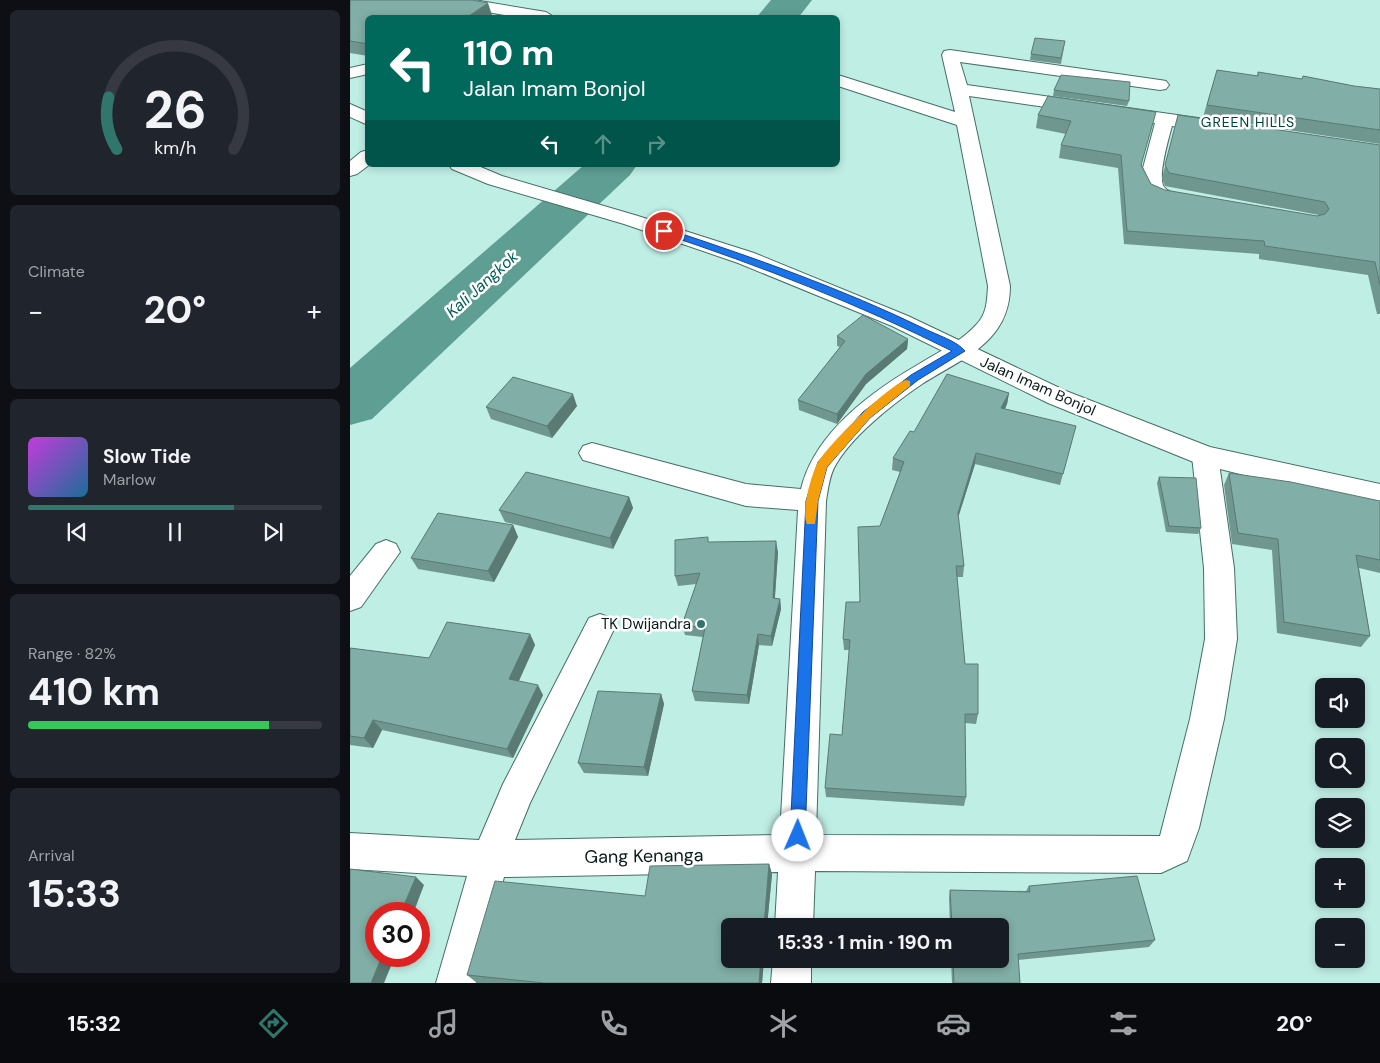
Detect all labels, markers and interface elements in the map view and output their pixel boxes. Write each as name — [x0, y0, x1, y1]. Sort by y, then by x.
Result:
text: 110 m — [463, 30, 554, 76]
icon: left — [380, 35, 445, 100]
text: Jalan Imam Bonjol — [463, 74, 646, 103]
text: 26 — [144, 76, 206, 144]
district label: GREEN HILLS — [1201, 113, 1295, 131]
icon: left — [536, 130, 564, 158]
icon: ahead — [589, 130, 617, 158]
icon: right — [642, 130, 670, 158]
text: km/h — [154, 136, 196, 160]
pin — [643, 210, 685, 252]
icon: arrive — [650, 217, 678, 245]
water label: Kali Jangkok — [441, 246, 523, 322]
text: Climate — [28, 261, 85, 282]
text: 20° — [144, 285, 206, 335]
text: − — [28, 293, 43, 330]
text: + — [307, 293, 322, 330]
street label: Jalan Imam Bonjol — [977, 352, 1099, 420]
text: Slow Tide — [103, 444, 191, 469]
text: Marlow — [103, 469, 156, 490]
icon: previous — [63, 518, 91, 546]
icon: pause — [161, 518, 189, 546]
icon: next — [259, 518, 287, 546]
place label: TK Dwijandra — [601, 614, 691, 634]
marker: TK Dwijandra — [695, 618, 707, 630]
text: Range · 82% — [28, 643, 116, 664]
text: 410 km — [28, 667, 160, 717]
map controls — [1315, 678, 1365, 968]
button: sound — [1315, 678, 1365, 728]
button: search — [1315, 738, 1365, 788]
button: layers — [1315, 798, 1365, 848]
position arrow — [771, 809, 823, 861]
street label: Gang Kenanga — [584, 843, 704, 869]
text: Arrival — [28, 845, 75, 866]
button: + — [1315, 858, 1365, 908]
text: 15:33 — [28, 869, 121, 919]
speed limit sign: 30 — [365, 902, 430, 967]
button: − — [1315, 918, 1365, 968]
text: 15:33 · 1 min · 190 m — [778, 930, 952, 955]
icon: directions — [256, 1006, 291, 1041]
icon: music — [426, 1006, 461, 1041]
icon: phone — [596, 1006, 631, 1041]
icon: climate — [766, 1006, 801, 1041]
icon: car — [936, 1006, 971, 1041]
icon: filters — [1106, 1006, 1141, 1041]
text: 15:32 — [68, 1009, 121, 1038]
text: 20° — [1276, 1009, 1312, 1038]

